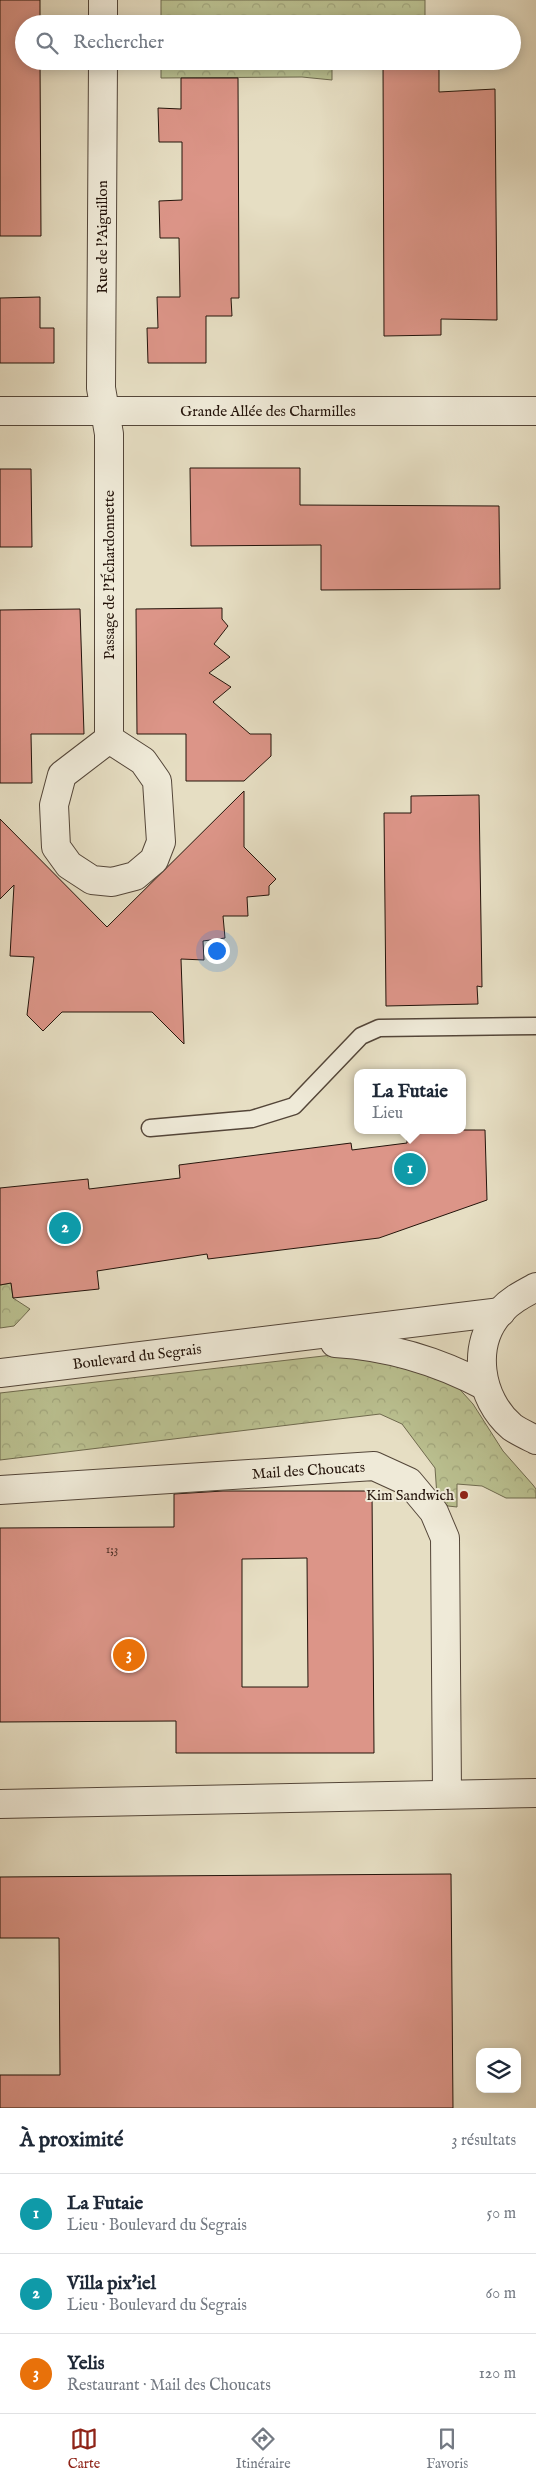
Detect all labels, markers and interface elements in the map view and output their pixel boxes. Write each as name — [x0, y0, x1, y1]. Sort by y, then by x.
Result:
search box — [15, 15, 521, 70]
icon: search — [33, 29, 61, 57]
text: Rechercher — [73, 31, 164, 55]
street label: Rue de l'Aiguillon — [93, 180, 112, 294]
street label: Grande Allée des Charmilles — [180, 402, 356, 421]
street label: Passage de l'Échardonnette — [100, 490, 119, 660]
your location — [204, 938, 230, 964]
popup — [354, 1069, 466, 1134]
text: La Futaie — [372, 1080, 448, 1104]
text: Lieu — [372, 1104, 403, 1124]
pin: 1 — [394, 1150, 426, 1188]
pin: 2 — [49, 1209, 81, 1247]
street label: Boulevard du Segrais — [72, 1340, 203, 1374]
street label: Mail des Choucats — [251, 1458, 366, 1484]
place label: Kim Sandwich — [366, 1486, 454, 1505]
marker: Kim Sandwich — [458, 1489, 470, 1501]
house number: 1;3 — [106, 1542, 118, 1557]
pin: 3 — [113, 1636, 145, 1674]
map controls — [476, 2048, 521, 2093]
button: layers — [476, 2048, 521, 2093]
text: À proximité — [20, 2127, 123, 2154]
text: 3 résultats — [451, 2131, 516, 2151]
text: La Futaie — [67, 2192, 143, 2216]
text: 1 — [33, 2204, 39, 2224]
text: 50 m — [487, 2204, 516, 2224]
text: Lieu · Boulevard du Segrais — [67, 2216, 247, 2236]
text: Villa pix'iel — [67, 2272, 156, 2296]
text: 2 — [32, 2284, 40, 2304]
text: 60 m — [486, 2284, 516, 2304]
text: Lieu · Boulevard du Segrais — [67, 2296, 247, 2316]
text: Yelis — [67, 2352, 105, 2376]
text: 3 — [33, 2364, 39, 2384]
text: 120 m — [479, 2364, 516, 2384]
text: Restaurant · Mail des Choucats — [67, 2376, 271, 2396]
tab: Carte — [68, 2425, 100, 2473]
tab: Itinéraire — [236, 2425, 291, 2473]
tab: Favoris — [426, 2425, 468, 2473]

